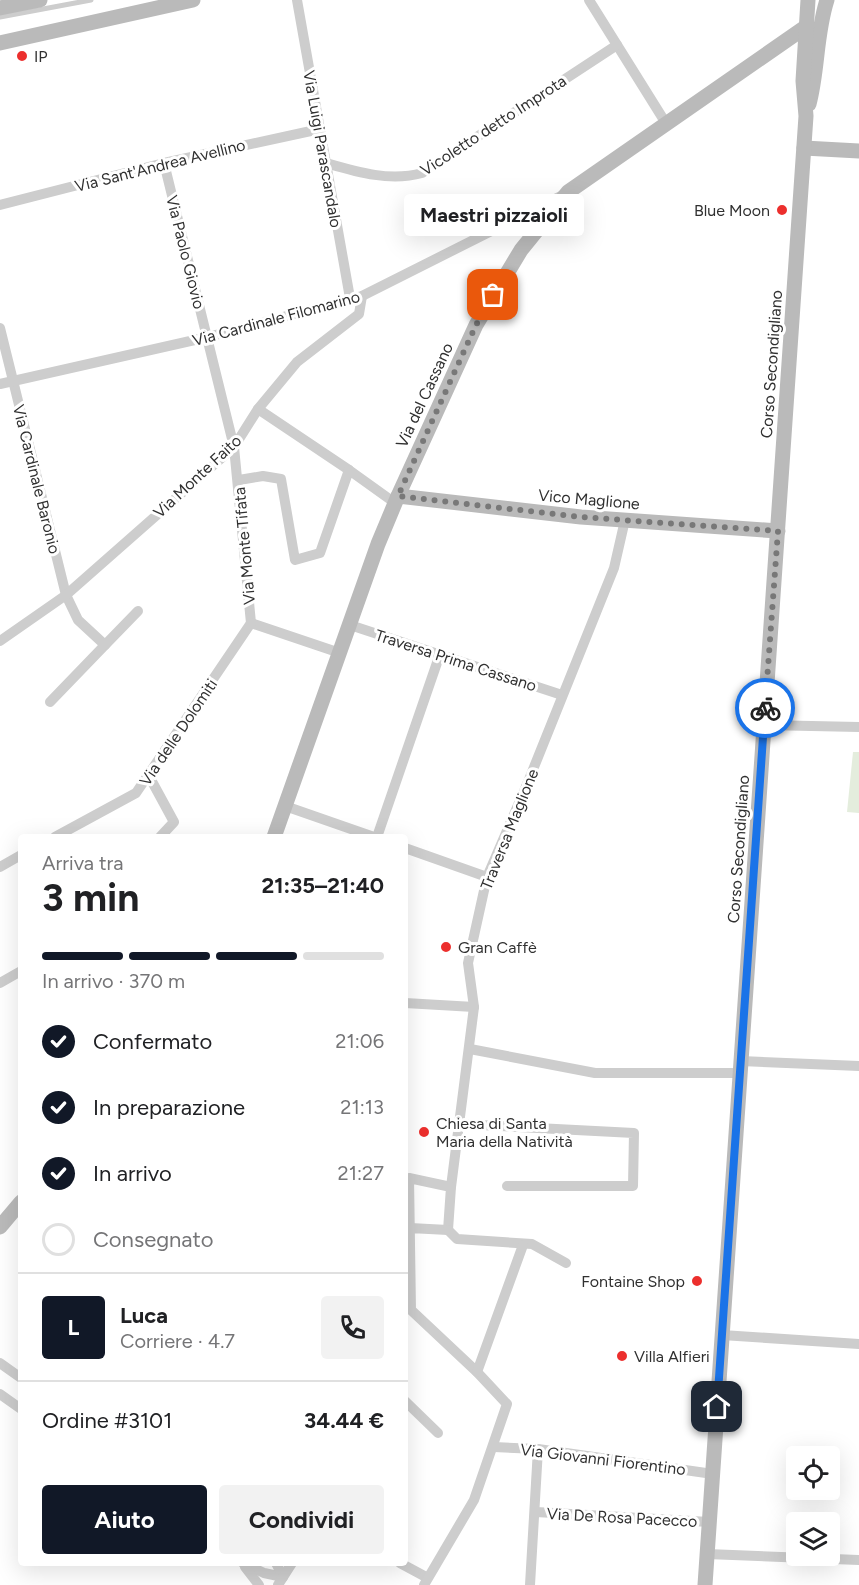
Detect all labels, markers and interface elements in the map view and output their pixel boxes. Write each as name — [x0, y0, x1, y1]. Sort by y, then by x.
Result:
place label: IP — [34, 47, 48, 66]
marker: IP — [15, 49, 29, 63]
street label: Via Luigi Parascandalo — [299, 69, 346, 229]
street label: Vicoletto detto Improta — [417, 71, 570, 180]
street label: Via Sant'Andrea Avellino — [73, 135, 247, 196]
street label: Via Paolo Giovio — [162, 193, 209, 311]
callout: Maestri pizzaioli — [403, 193, 583, 235]
place label: Blue Moon — [694, 201, 770, 220]
text: Maestri pizzaioli — [420, 203, 568, 227]
marker: Blue Moon — [775, 203, 789, 217]
pin — [467, 269, 518, 320]
icon: bag — [476, 278, 509, 311]
street label: Via Cardinale Filomarino — [190, 287, 362, 350]
street label: Corso Secondigliano — [757, 289, 786, 439]
street label: Via del Cassano — [392, 340, 457, 451]
street label: Via Cardinale Baronio — [9, 403, 64, 556]
street label: Via Monte Faito — [150, 431, 245, 522]
street label: Via Monte Tifata — [230, 486, 259, 606]
street label: Vico Maglione — [537, 486, 641, 513]
street label: Traversa Prima Cassano — [373, 625, 539, 696]
street label: Via delle Dolomiti — [136, 675, 221, 789]
courier — [735, 678, 795, 738]
icon: bike — [749, 692, 782, 725]
street label: Traversa Maglione — [477, 766, 542, 892]
street label: Corso Secondigliano — [724, 774, 753, 924]
text: Arriva tra — [42, 851, 124, 875]
text: 21:35–21:40 — [261, 872, 384, 899]
text: 3 min — [42, 874, 139, 921]
place label: Gran Caffè — [458, 938, 537, 957]
marker: Gran Caffè — [439, 940, 453, 954]
text: In arrivo · 370 m — [42, 969, 185, 993]
icon: check — [42, 1025, 75, 1058]
text: Confermato — [93, 1028, 212, 1055]
text: 21:06 — [335, 1029, 384, 1053]
icon: check — [42, 1091, 75, 1124]
text: In preparazione — [93, 1094, 245, 1121]
text: 21:13 — [340, 1095, 384, 1119]
place label: Chiesa di Santa Maria della Natività — [436, 1114, 573, 1151]
marker: Chiesa di Santa Maria della Natività — [417, 1125, 431, 1139]
icon: check — [42, 1157, 75, 1190]
text: In arrivo — [93, 1160, 172, 1187]
text: 21:27 — [338, 1161, 384, 1185]
text: Consegnato — [93, 1226, 214, 1253]
place label: Fontaine Shop — [581, 1272, 685, 1291]
marker: Fontaine Shop — [690, 1274, 704, 1288]
button: phone — [321, 1296, 384, 1359]
text: Luca — [120, 1302, 168, 1329]
text: L — [68, 1314, 79, 1341]
text: Corriere · 4.7 — [120, 1329, 235, 1353]
place label: Villa Alfieri — [634, 1347, 710, 1366]
marker: Villa Alfieri — [615, 1349, 629, 1363]
pin — [691, 1381, 742, 1432]
icon: home — [700, 1390, 733, 1423]
text: Ordine #3101 — [42, 1407, 172, 1434]
text: 34.44 € — [304, 1407, 384, 1434]
street label: Via Giovanni Fiorentino — [519, 1440, 687, 1479]
map controls — [786, 1446, 840, 1566]
button: locate — [786, 1446, 840, 1500]
button: Aiuto — [42, 1485, 207, 1554]
button: Condividi — [219, 1485, 384, 1554]
street label: Via De Rosa Pacecco — [546, 1504, 698, 1531]
button: layers — [786, 1512, 840, 1566]

